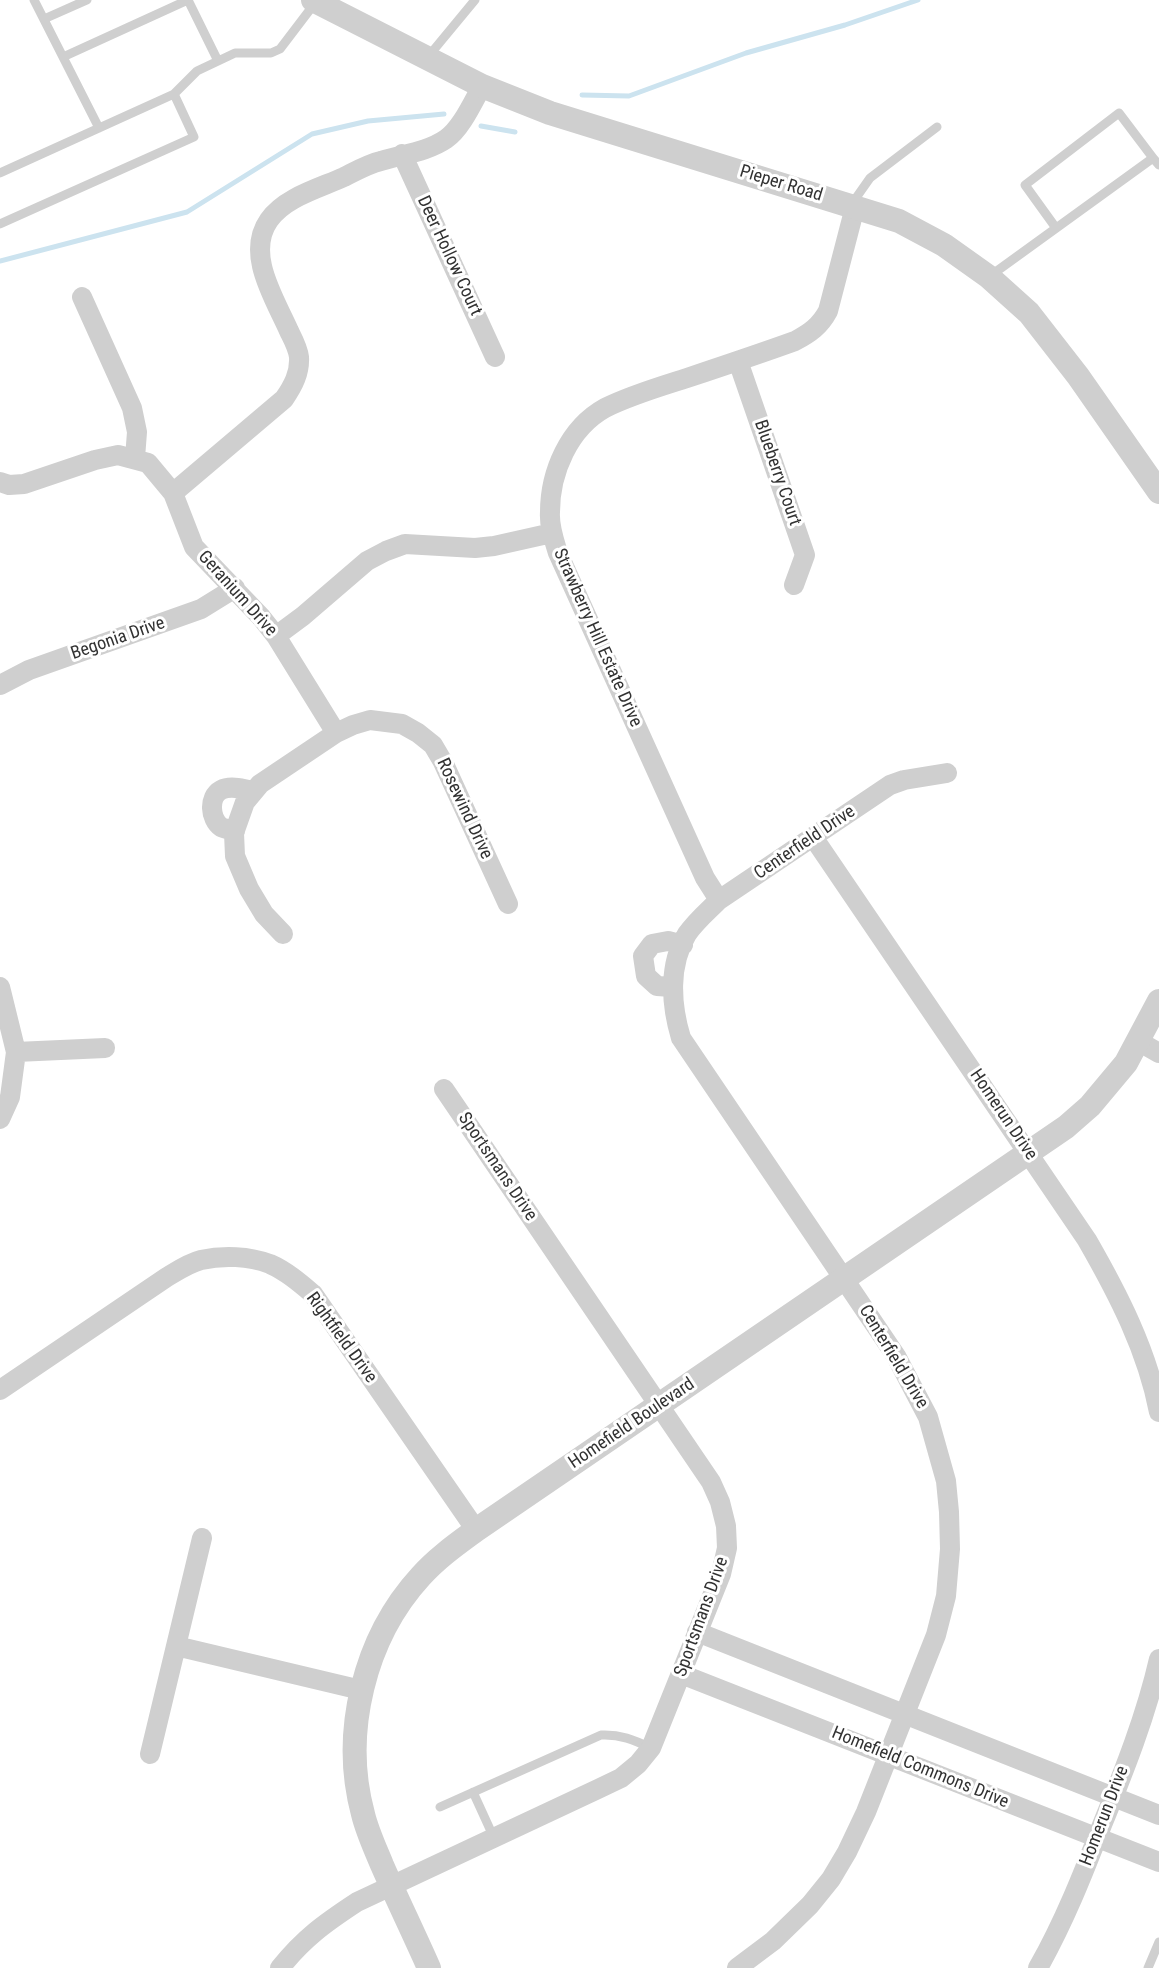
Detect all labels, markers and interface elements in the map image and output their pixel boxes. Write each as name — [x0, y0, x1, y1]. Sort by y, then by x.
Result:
street label: Pieper Road — [737, 161, 825, 207]
street label: Deer Hollow Court — [412, 193, 486, 319]
street label: Blueberry Court — [749, 417, 805, 529]
street label: Strawberry Hill Estate Drive — [548, 546, 646, 730]
street label: Geranium Drive — [193, 547, 281, 641]
street label: Begonia Drive — [68, 613, 168, 665]
street label: Rosewind Drive — [431, 755, 497, 863]
street label: Centerfield Drive — [750, 801, 860, 885]
street label: Homerun Drive — [965, 1065, 1041, 1165]
street label: Sportsmans Drive — [453, 1109, 541, 1225]
street label: Rightfield Drive — [301, 1288, 381, 1388]
street label: Centerfield Drive — [854, 1301, 932, 1413]
street label: Homefield Boulevard — [565, 1374, 699, 1474]
street label: Sportsmans Drive — [670, 1554, 734, 1680]
street label: Homefield Commons Drive — [828, 1723, 1012, 1813]
street label: Homerun Drive — [1076, 1763, 1134, 1869]

